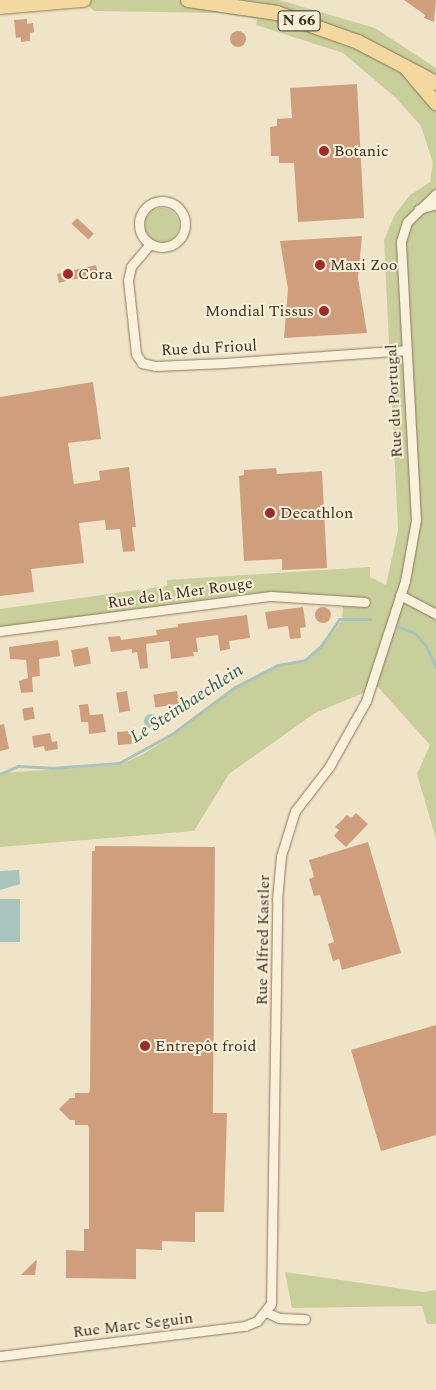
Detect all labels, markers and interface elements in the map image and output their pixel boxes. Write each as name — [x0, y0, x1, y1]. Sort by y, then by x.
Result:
road number: N 66 — [276, 8, 322, 34]
place label: Botanic — [334, 141, 389, 161]
marker: Botanic — [318, 145, 330, 157]
place label: Maxi Zoo — [330, 255, 397, 275]
marker: Maxi Zoo — [314, 259, 326, 271]
place label: Cora — [78, 264, 113, 284]
marker: Cora — [62, 268, 74, 280]
place label: Mondial Tissus — [205, 301, 314, 321]
marker: Mondial Tissus — [318, 305, 330, 317]
street label: Rue du Frioul — [160, 336, 258, 360]
street label: Rue du Portugal — [381, 344, 407, 458]
place label: Decathlon — [280, 503, 353, 523]
marker: Decathlon — [264, 507, 276, 519]
street label: Rue de la Mer Rouge — [106, 573, 254, 613]
water label: Le Steinbaechlein — [127, 660, 247, 748]
street label: Rue Alfred Kastler — [252, 875, 274, 1005]
place label: Entrepôt froid — [155, 1036, 257, 1056]
marker: Entrepôt froid — [139, 1040, 151, 1052]
street label: Rue Marc Seguin — [72, 1308, 194, 1342]

